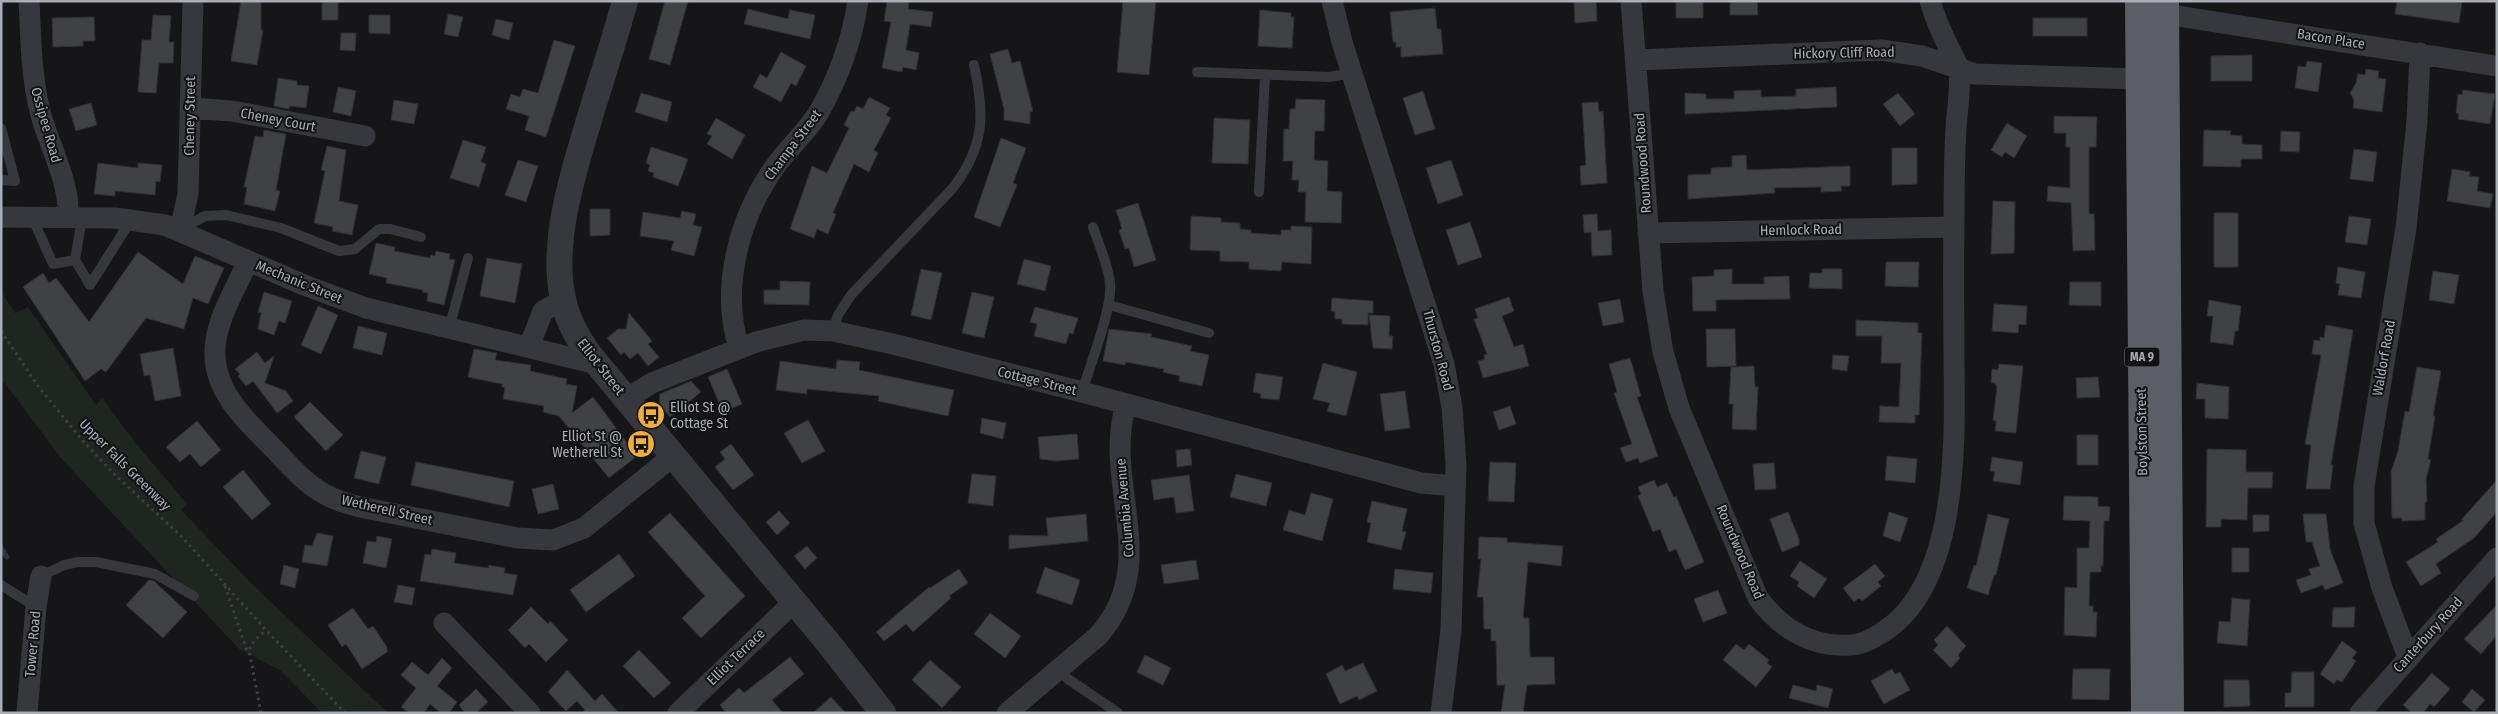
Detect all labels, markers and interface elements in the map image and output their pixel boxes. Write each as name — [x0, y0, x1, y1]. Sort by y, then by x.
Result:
street label: Bacon Place — [2296, 25, 2366, 53]
street label: Hickory Cliff Road — [1793, 44, 1895, 62]
street label: Cheney Street — [181, 76, 199, 156]
street label: Ossipee Road — [27, 85, 65, 165]
street label: Cheney Court — [239, 104, 317, 136]
street label: Champa Street — [761, 106, 825, 184]
street label: Roundwood Road — [1631, 112, 1655, 214]
street label: Hemlock Road — [1760, 221, 1842, 239]
street label: Mechanic Street — [253, 257, 345, 307]
street label: Thurston Road — [1419, 308, 1457, 392]
street label: Waldorf Road — [2369, 319, 2399, 397]
street label: Elliot Street — [574, 335, 629, 399]
road number: MA 9 — [2124, 348, 2160, 367]
street label: Cottage Street — [996, 363, 1079, 399]
street label: Boylston Street — [2133, 388, 2151, 476]
place label: Elliot St @ Cottage St — [670, 399, 730, 432]
bus stop icon: Elliot St @ Cottage St — [636, 400, 666, 430]
street label: Upper Falls Greenway — [76, 416, 175, 515]
place label: Elliot St @ Wetherell St — [552, 428, 622, 461]
bus stop icon: Elliot St @ Wetherell St — [626, 429, 656, 459]
street label: Columbia Avenue — [1112, 458, 1138, 558]
street label: Wetherell Street — [340, 491, 434, 529]
street label: Roundwood Road — [1713, 502, 1767, 602]
street label: Canterbury Road — [2390, 594, 2466, 676]
street label: Tower Road — [22, 610, 44, 678]
street label: Elliot Terrace — [703, 625, 769, 689]

